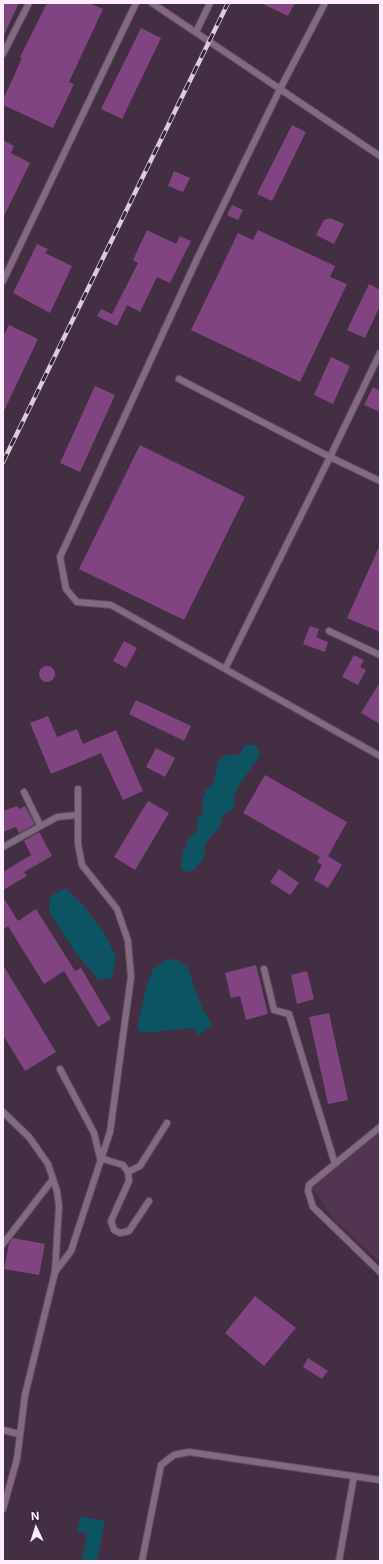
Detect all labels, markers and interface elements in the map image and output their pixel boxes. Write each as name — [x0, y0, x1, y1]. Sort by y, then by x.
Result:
north arrow — [16, 1508, 56, 1548]
text: N — [30, 1509, 40, 1523]

